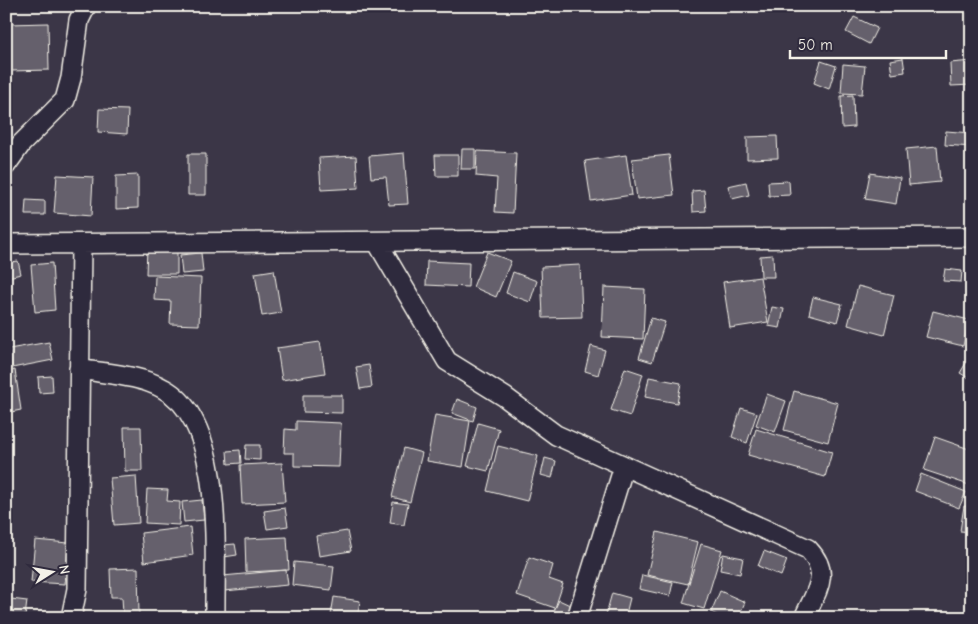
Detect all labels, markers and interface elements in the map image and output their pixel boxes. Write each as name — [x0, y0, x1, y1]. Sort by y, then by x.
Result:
scale bar — [790, 28, 947, 60]
text: 50 m — [798, 36, 833, 54]
north arrow — [28, 546, 78, 596]
text: N — [55, 564, 73, 576]

